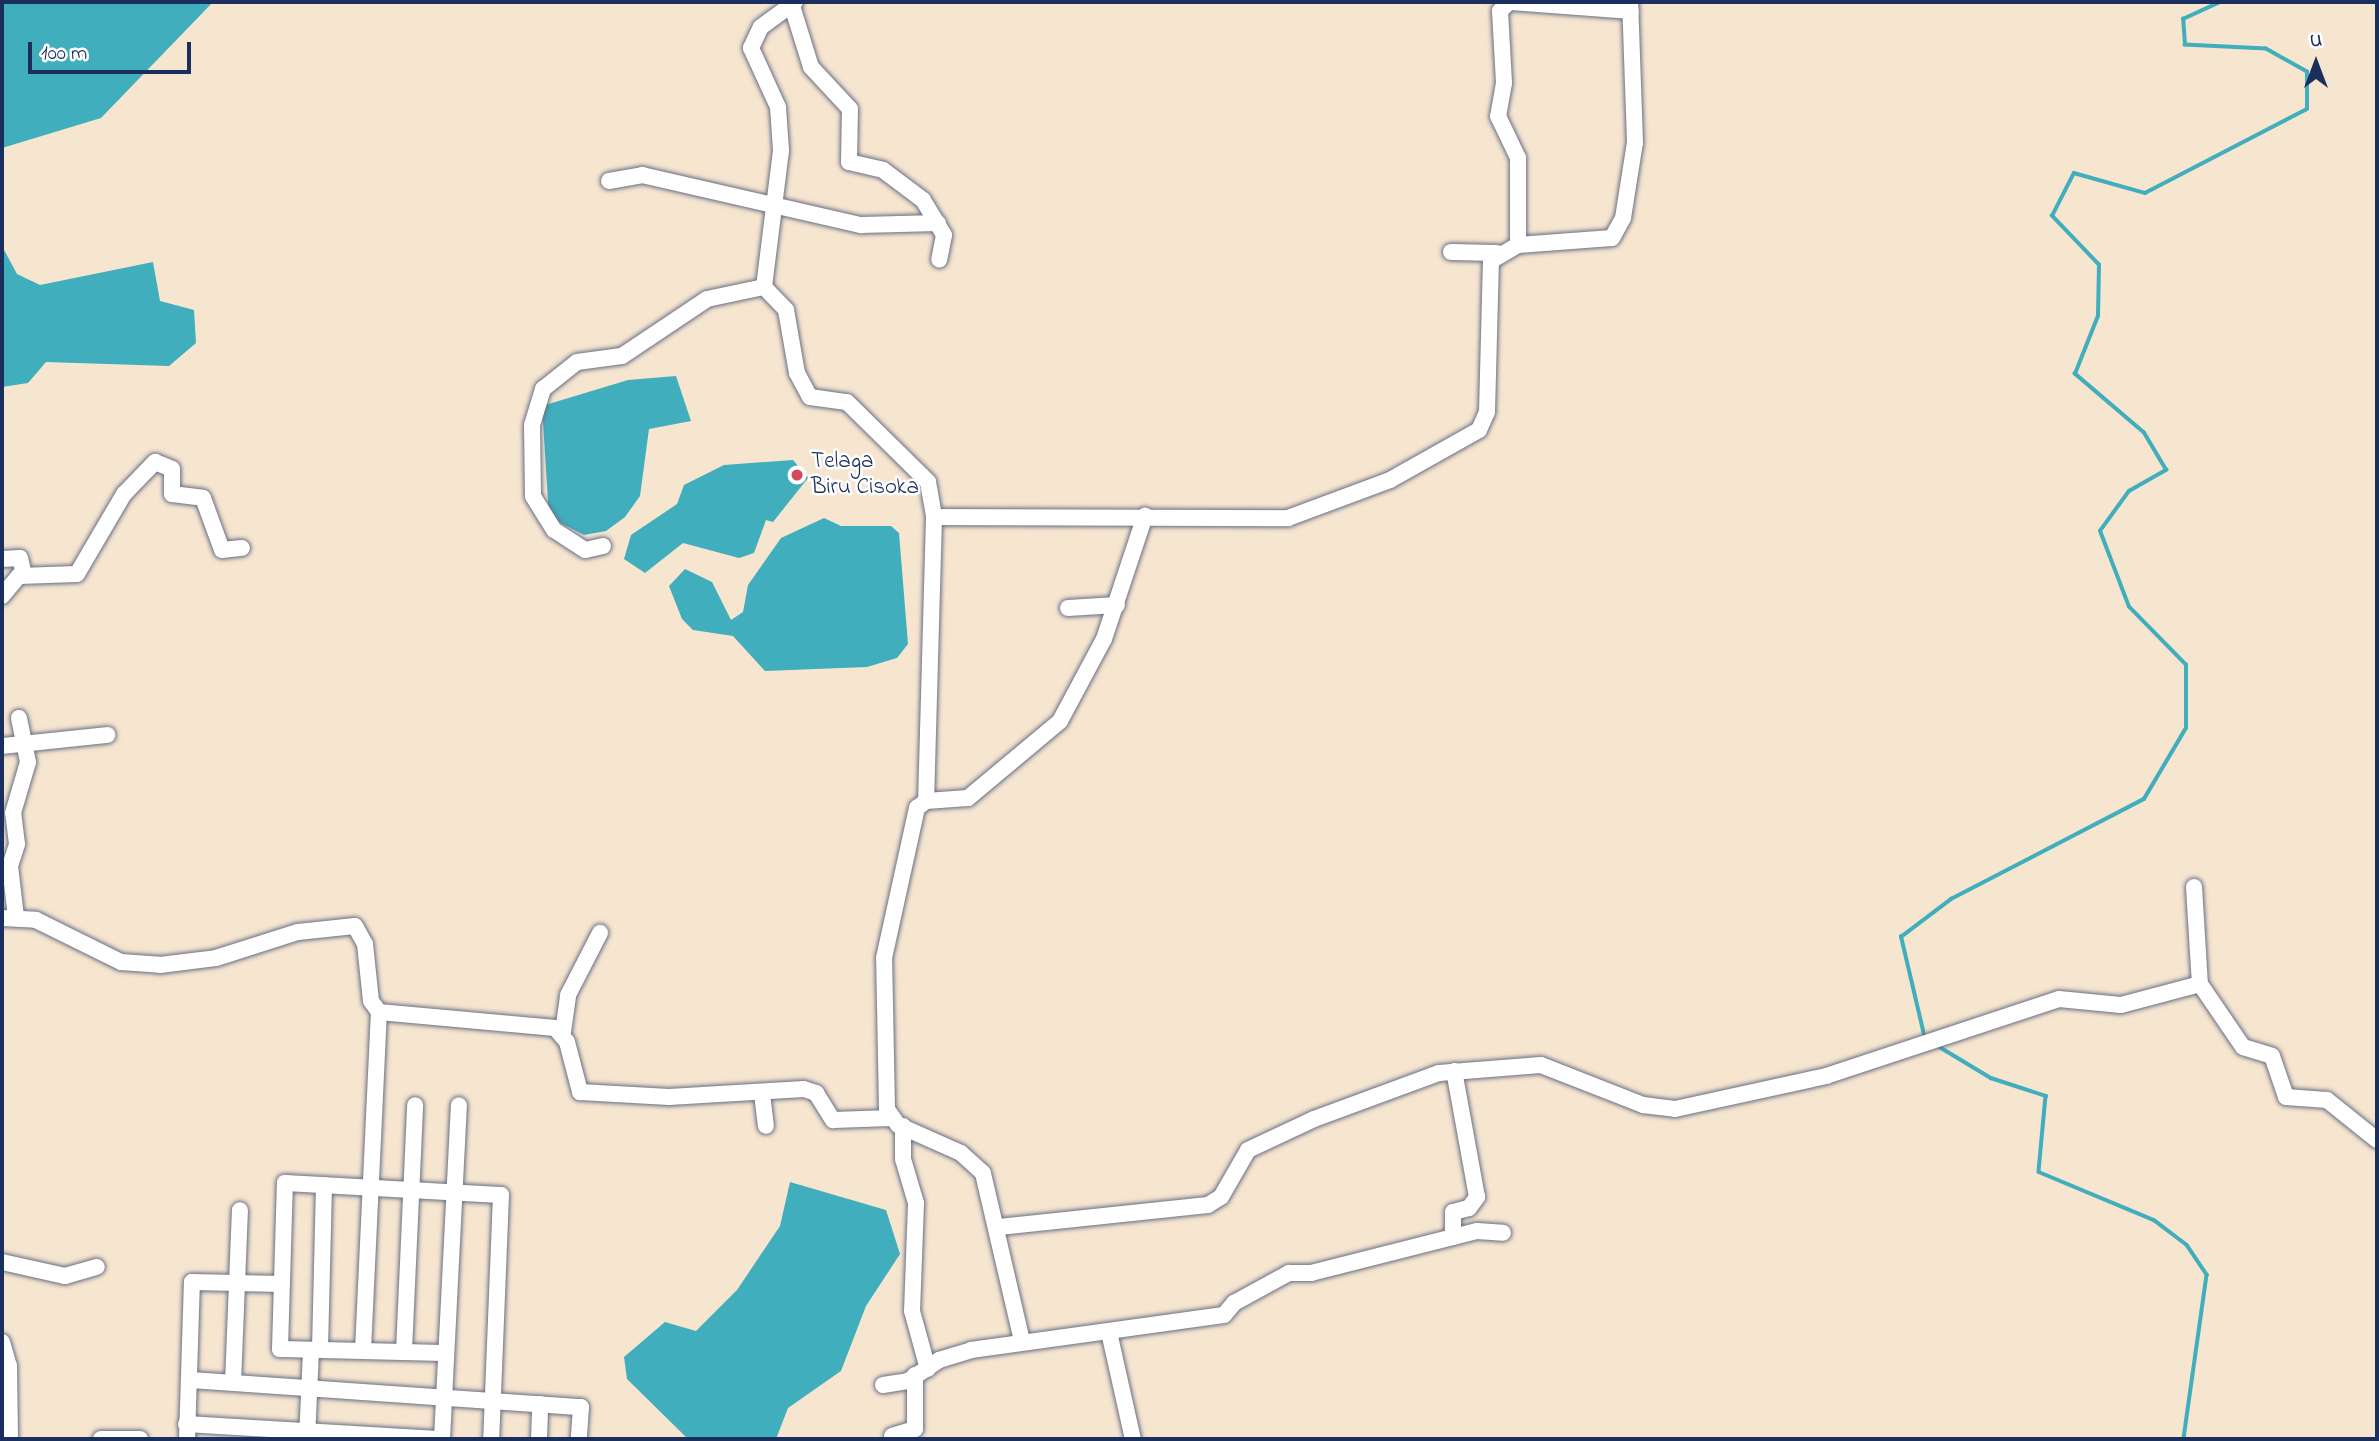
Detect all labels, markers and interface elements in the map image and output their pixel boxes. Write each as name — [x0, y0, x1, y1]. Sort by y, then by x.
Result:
scale bar — [32, 28, 194, 72]
north arrow — [2281, 28, 2351, 98]
text: U — [2310, 28, 2322, 55]
text: 100 m — [41, 39, 87, 69]
place label: Telaga Biru Cisoka — [811, 448, 919, 502]
marker: Telaga Biru Cisoka — [789, 467, 805, 483]

